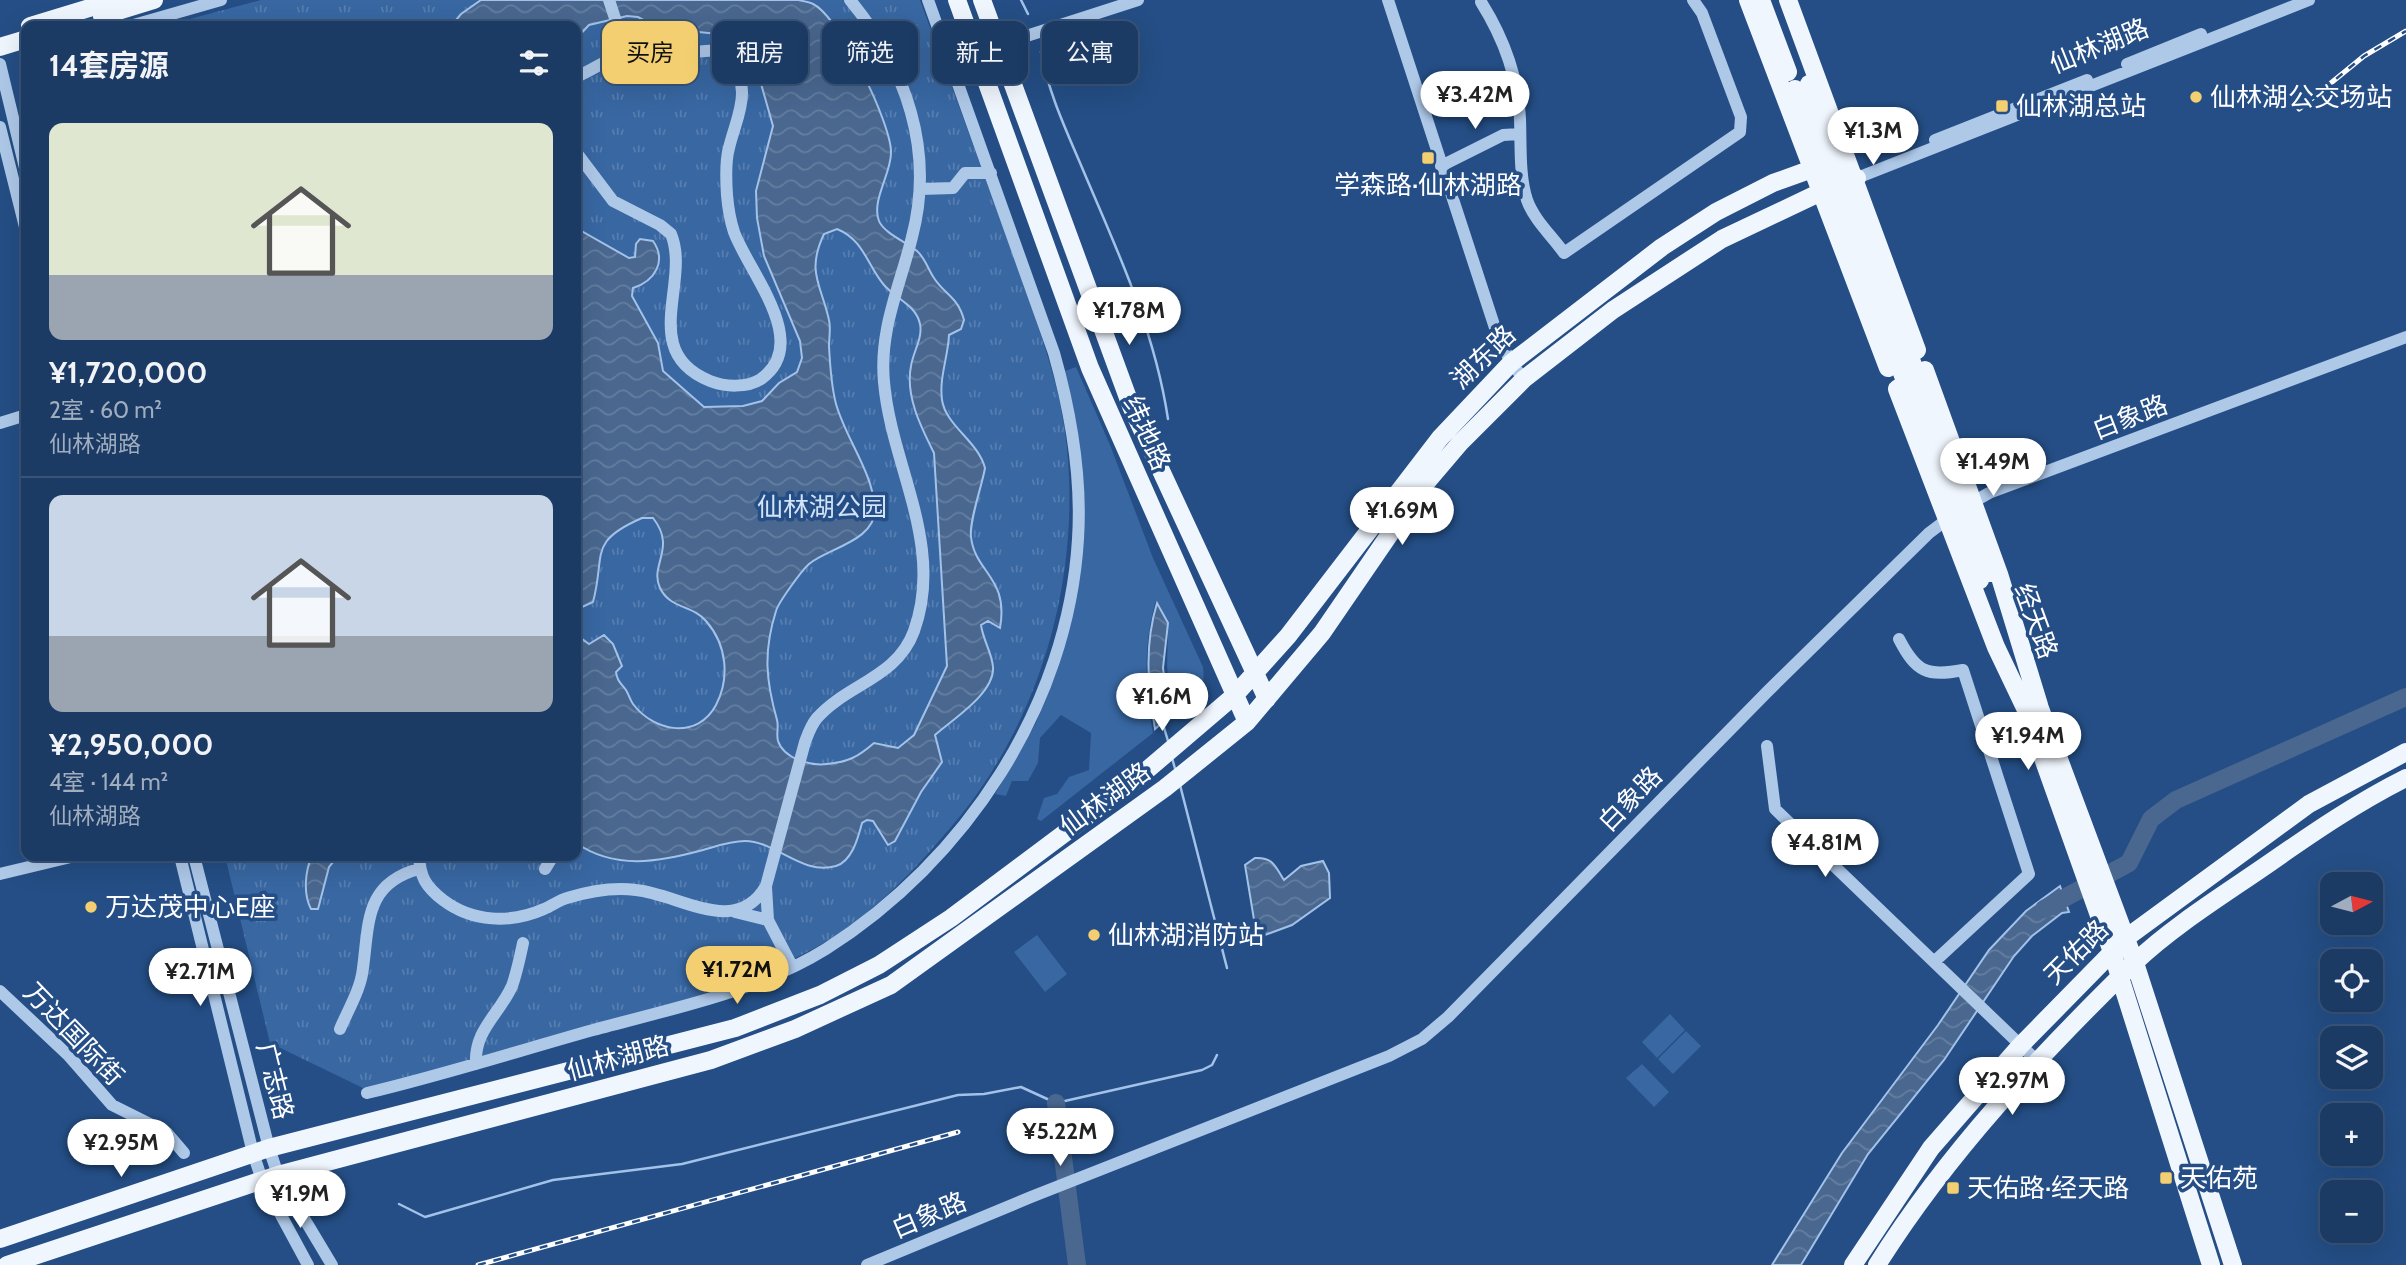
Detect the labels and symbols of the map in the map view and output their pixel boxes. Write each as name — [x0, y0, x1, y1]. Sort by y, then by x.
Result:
street label: 仙林湖路 — [2045, 12, 2153, 80]
pin: ¥3.42M — [1418, 72, 1532, 131]
place label: 仙林湖公交场站 — [2210, 81, 2392, 113]
marker: 仙林湖公交场站 — [2188, 89, 2204, 105]
place label: 仙林湖总站 — [2016, 90, 2146, 122]
marker: 仙林湖总站 — [1994, 98, 2010, 114]
pin: ¥1.3M — [1824, 108, 1922, 167]
marker: 学森路·仙林湖路 — [1420, 150, 1436, 166]
place label: 学森路·仙林湖路 — [1334, 169, 1522, 201]
pin: ¥1.78M — [1072, 288, 1186, 347]
street label: 湖东路 — [1444, 318, 1522, 396]
street label: 白象路 — [2088, 388, 2172, 446]
street label: 纬地路 — [1117, 391, 1177, 475]
pin: ¥1.49M — [1936, 438, 2050, 498]
pin: ¥1.69M — [1345, 488, 1459, 547]
park label: 仙林湖公园 — [757, 491, 887, 523]
street label: 经天路 — [2008, 579, 2064, 663]
pin: ¥1.6M — [1113, 674, 1211, 733]
pin: ¥1.94M — [1971, 712, 2085, 772]
street label: 仙林湖路 — [1054, 755, 1156, 843]
street label: 白象路 — [1591, 760, 1669, 838]
pin: ¥4.81M — [1768, 820, 1882, 879]
north arrow — [2320, 872, 2384, 934]
place label: 万达茂中心E座 — [105, 891, 275, 923]
marker: 万达茂中心E座 — [83, 899, 99, 915]
street label: 天佑路 — [2037, 913, 2115, 991]
place label: 仙林湖消防站 — [1108, 919, 1264, 951]
marker: 仙林湖消防站 — [1086, 927, 1102, 943]
pin: ¥1.72M — [680, 946, 794, 1006]
pin: ¥2.71M — [143, 948, 257, 1008]
street label: 万达国际街 — [17, 976, 131, 1092]
street label: 仙林湖路 — [564, 1029, 672, 1087]
street label: 广志路 — [250, 1039, 300, 1123]
pin: ¥2.97M — [1955, 1058, 2069, 1117]
pin: ¥5.22M — [1003, 1108, 1117, 1168]
pin: ¥2.95M — [64, 1120, 178, 1179]
place label: 天佑苑 — [2180, 1162, 2258, 1194]
pin: ¥1.9M — [251, 1170, 349, 1230]
marker: 天佑苑 — [2158, 1170, 2174, 1186]
place label: 天佑路·经天路 — [1967, 1172, 2129, 1204]
marker: 天佑路·经天路 — [1945, 1180, 1961, 1196]
street label: 白象路 — [887, 1185, 971, 1245]

